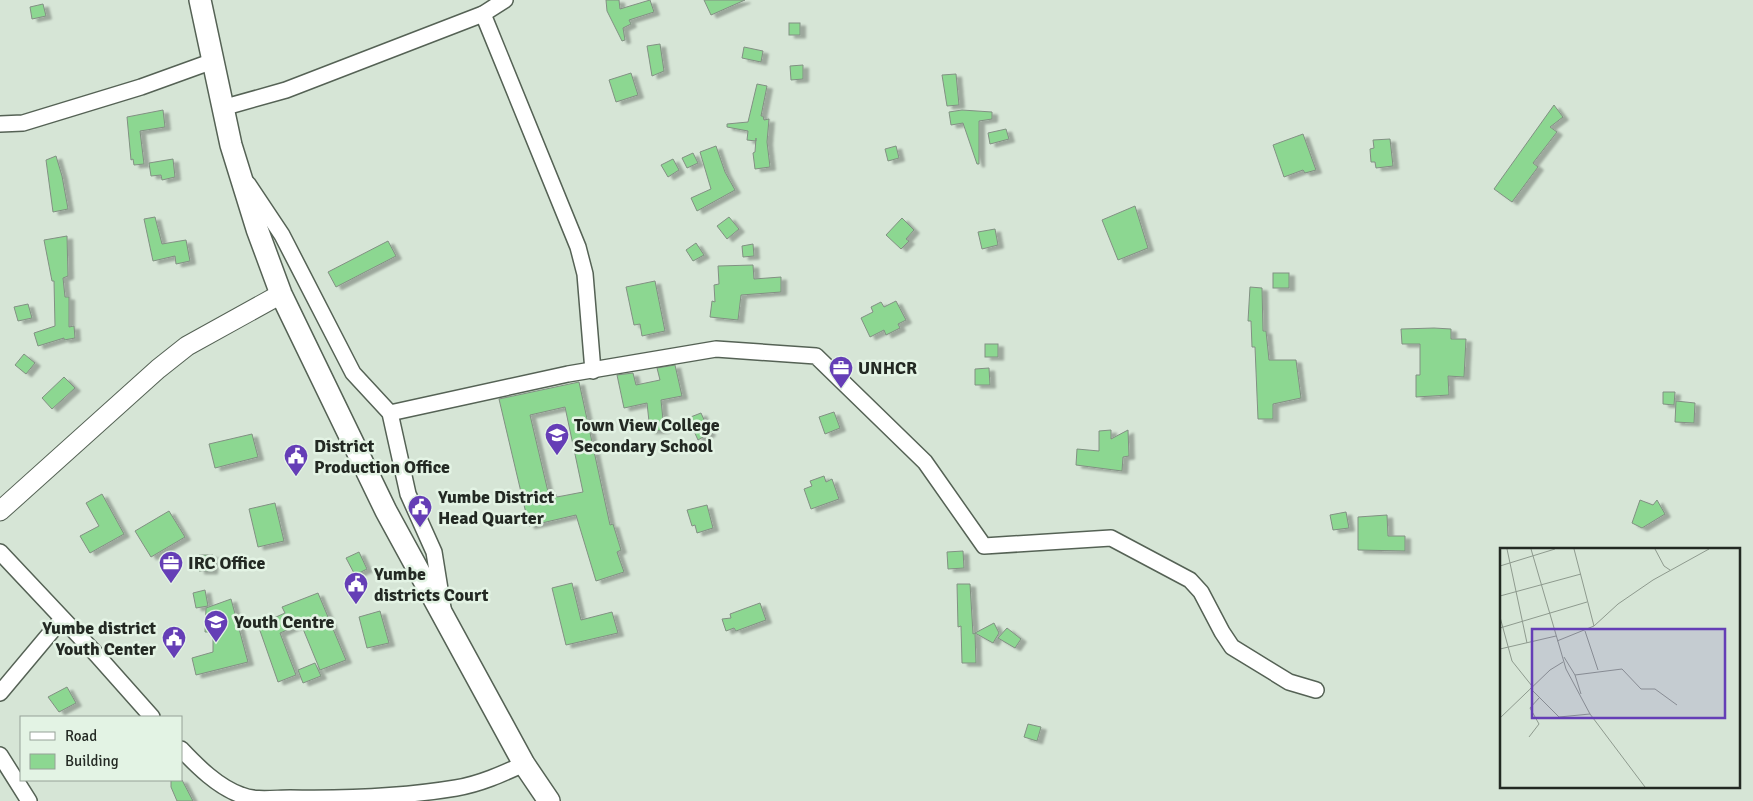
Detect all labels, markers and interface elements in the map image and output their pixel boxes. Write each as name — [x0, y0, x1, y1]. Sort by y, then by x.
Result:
office icon: UNHCR — [828, 355, 854, 389]
place label: UNHCR — [858, 357, 917, 379]
place label: Town View College Secondary School — [574, 414, 720, 457]
school or university icon: Town View College Secondary School — [544, 422, 570, 456]
place label: District Production Office — [314, 435, 450, 478]
public building icon: District Production Office — [283, 443, 309, 477]
place label: Yumbe District Head Quarter — [437, 486, 554, 529]
public building icon: Yumbe District Head Quarter — [407, 494, 433, 528]
inset map — [1500, 548, 1740, 788]
office icon: IRC Office — [158, 550, 184, 584]
place label: IRC Office — [188, 552, 265, 574]
place label: Yumbe districts Court — [373, 563, 489, 606]
public building icon: Yumbe districts Court — [343, 571, 369, 605]
school or university icon: Youth Centre — [203, 609, 229, 643]
place label: Youth Centre — [233, 611, 335, 633]
place label: Yumbe district Youth Center — [41, 617, 157, 660]
public building icon: Yumbe district Youth Center — [161, 625, 187, 659]
legend — [20, 716, 182, 781]
text: Road — [65, 727, 97, 745]
text: Building — [65, 752, 119, 770]

